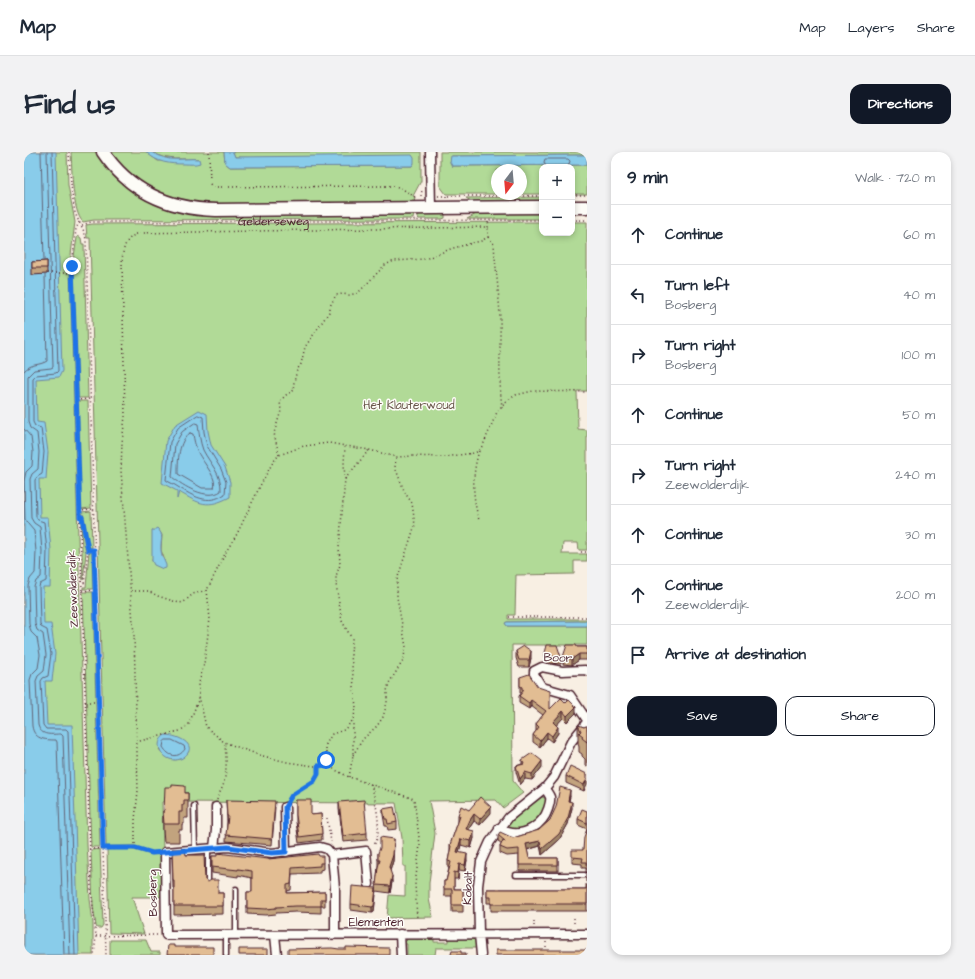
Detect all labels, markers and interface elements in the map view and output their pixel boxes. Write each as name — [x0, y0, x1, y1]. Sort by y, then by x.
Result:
text: Map — [20, 14, 56, 41]
text: Map — [799, 18, 826, 38]
text: Layers — [848, 18, 895, 38]
text: Share — [917, 18, 955, 38]
button: Directions — [850, 84, 951, 124]
text: Find us — [24, 85, 115, 124]
north arrow — [491, 164, 527, 200]
map controls — [539, 164, 575, 236]
button: + — [539, 164, 575, 200]
text: 9 min — [627, 166, 668, 190]
text: Walk · 720 m — [855, 169, 935, 187]
button: − — [539, 200, 575, 236]
street label: Gelderseweg — [238, 213, 309, 231]
icon: ahead — [627, 224, 649, 246]
text: Continue — [665, 224, 723, 245]
text: 60 m — [903, 226, 935, 244]
route end — [63, 257, 81, 275]
text: Turn left — [665, 275, 729, 296]
icon: left — [627, 284, 649, 306]
text: 40 m — [903, 286, 935, 304]
text: Bosberg — [665, 296, 716, 314]
text: Turn right — [665, 335, 736, 356]
icon: right — [627, 344, 649, 366]
text: 100 m — [902, 346, 935, 364]
text: Bosberg — [665, 356, 716, 374]
park label: Het Klauterwoud — [363, 397, 455, 414]
icon: ahead — [627, 404, 649, 426]
text: Continue — [665, 404, 723, 425]
text: 50 m — [902, 406, 935, 424]
text: Turn right — [665, 455, 736, 476]
icon: right — [627, 464, 649, 486]
text: 240 m — [895, 466, 935, 484]
text: Zeewolderdijk — [665, 476, 749, 494]
icon: ahead — [627, 524, 649, 546]
text: Continue — [665, 524, 723, 545]
text: 30 m — [905, 526, 935, 544]
street label: Zeewolderdijk — [63, 549, 83, 628]
text: Continue — [665, 575, 723, 596]
icon: ahead — [627, 584, 649, 606]
text: 200 m — [896, 586, 935, 604]
text: Zeewolderdijk — [665, 596, 749, 614]
icon: arrive — [627, 644, 649, 666]
text: Arrive at destination — [665, 644, 806, 665]
street label: Boor — [543, 649, 573, 667]
button: Save — [627, 696, 777, 736]
button: Share — [785, 696, 935, 736]
route start — [317, 751, 335, 769]
street label: Bosberg — [144, 869, 163, 917]
street label: Kobalt — [459, 871, 477, 905]
street label: Elementen — [349, 914, 403, 931]

